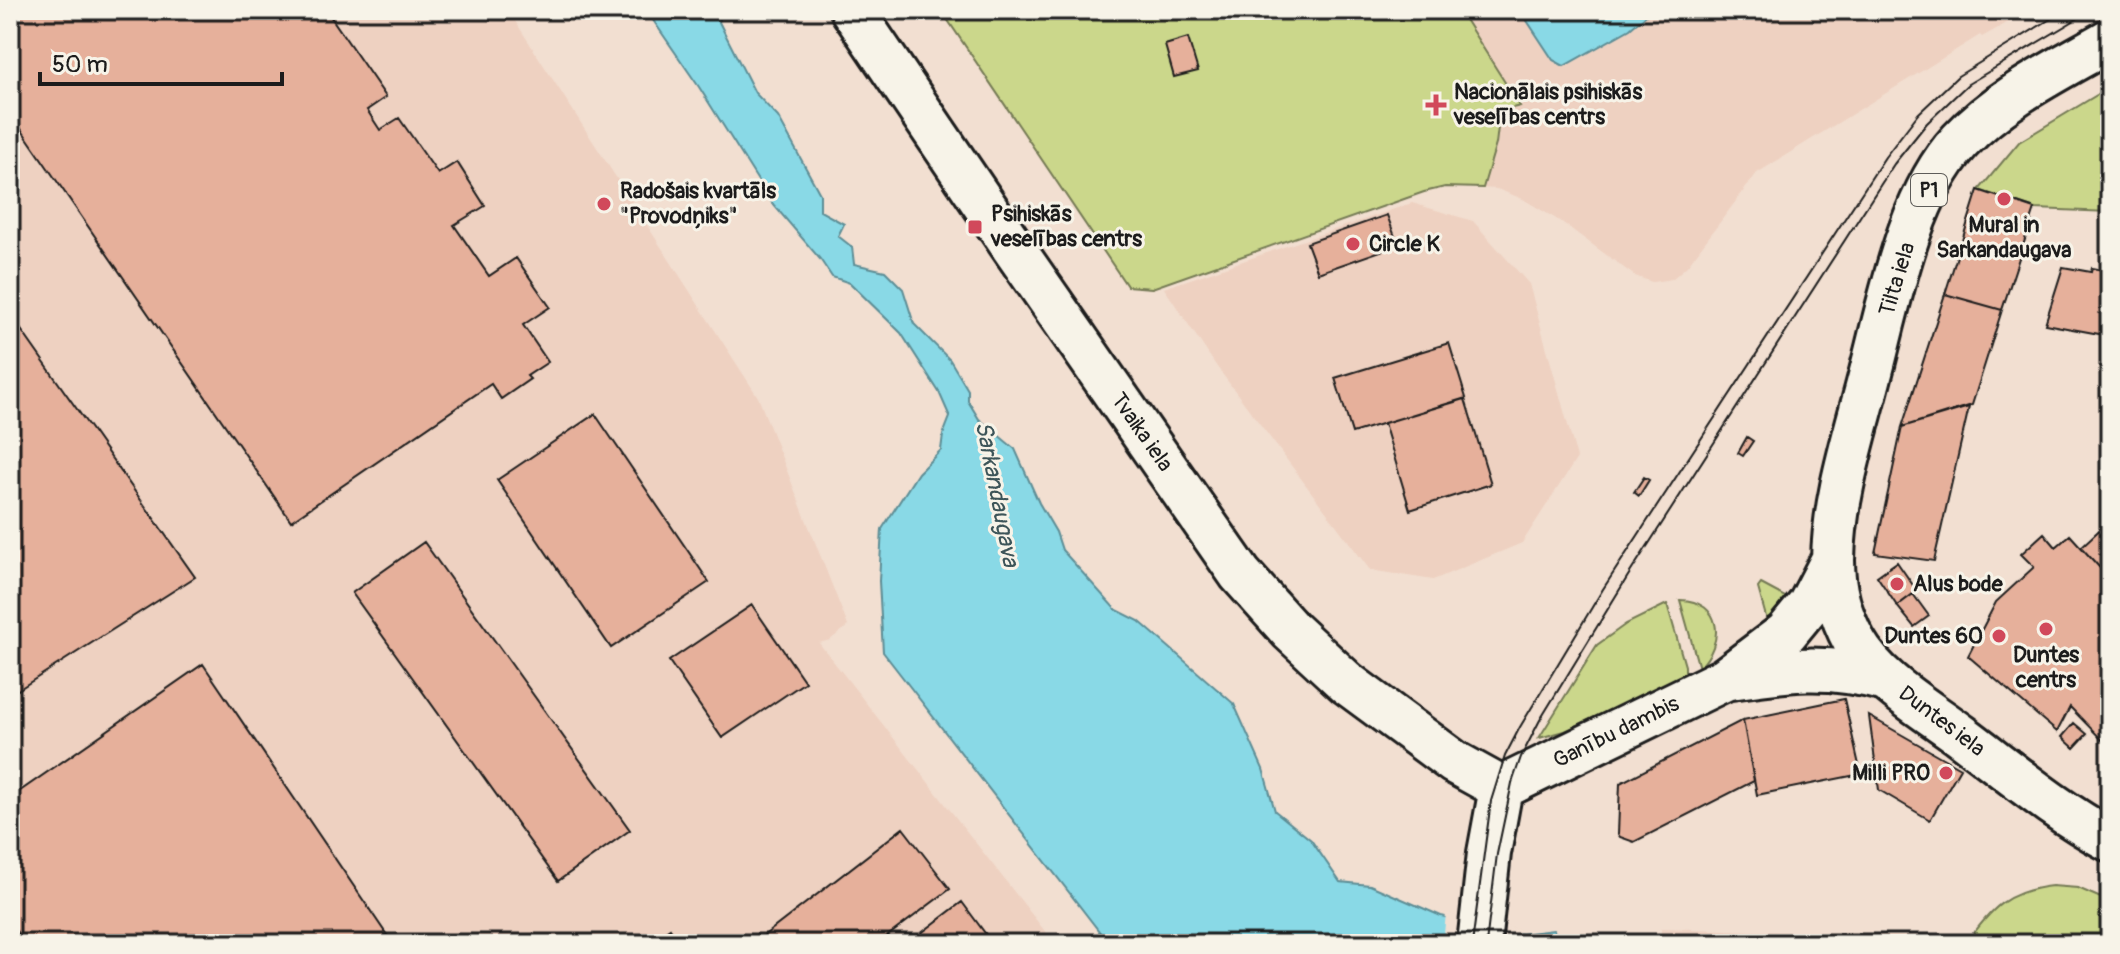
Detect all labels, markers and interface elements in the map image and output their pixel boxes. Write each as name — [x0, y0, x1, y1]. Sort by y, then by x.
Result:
scale bar — [40, 36, 282, 86]
text: 50 m — [52, 50, 108, 79]
place label: Nacionālais psihiskās veselības centrs — [1453, 78, 1643, 131]
marker: Nacionālais psihiskās veselības centrs — [1425, 94, 1447, 116]
road number: P1 — [1911, 174, 1947, 206]
place label: Radošais kvartāls "Provodņiks" — [620, 177, 776, 230]
marker: Mural in Sarkandaugava — [1995, 190, 2013, 208]
marker: Radošais kvartāls "Provodņiks" — [595, 195, 613, 213]
place label: Psihiskās veselības centrs — [990, 200, 1142, 253]
place label: Mural in Sarkandaugava — [1936, 211, 2072, 264]
marker: Psihiskās veselības centrs — [966, 218, 984, 236]
place label: Circle K — [1369, 230, 1440, 258]
marker: Circle K — [1344, 235, 1362, 253]
street label: Tilta iela — [1873, 239, 1921, 319]
street label: Tvaika iela — [1105, 387, 1179, 477]
water label: Sarkandaugava — [969, 419, 1026, 571]
place label: Alus bode — [1913, 570, 2004, 598]
marker: Alus bode — [1888, 575, 1906, 593]
marker: Duntes centrs — [2037, 620, 2055, 638]
place label: Duntes 60 — [1884, 622, 1983, 650]
marker: Duntes 60 — [1990, 627, 2008, 645]
place label: Duntes centrs — [2013, 641, 2079, 694]
street label: Duntes iela — [1893, 679, 1991, 763]
street label: Ganību dambis — [1548, 689, 1684, 775]
place label: Milli PRO — [1852, 759, 1930, 787]
marker: Milli PRO — [1937, 764, 1955, 782]

